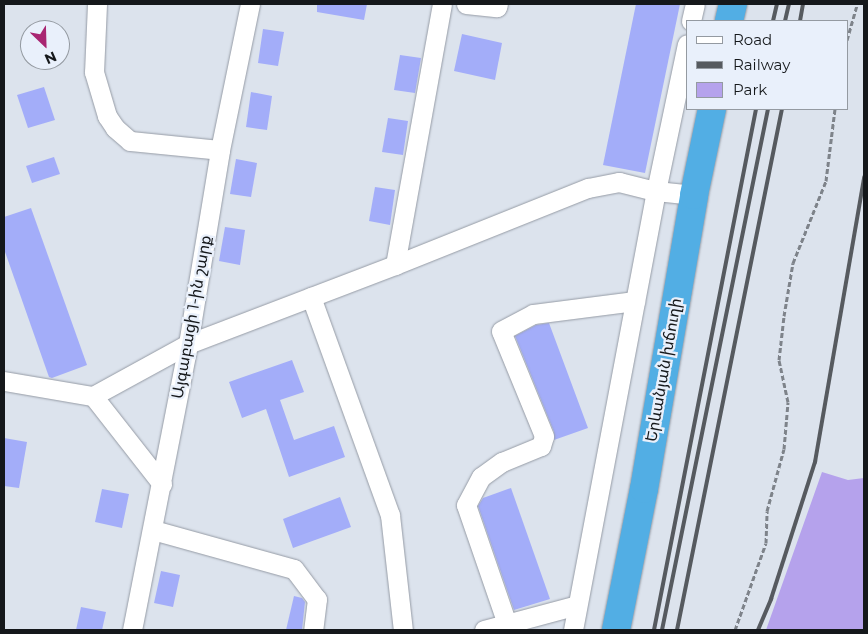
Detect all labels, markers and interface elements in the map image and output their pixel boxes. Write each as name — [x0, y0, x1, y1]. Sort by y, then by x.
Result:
north arrow — [20, 20, 70, 70]
legend — [686, 20, 848, 110]
text: Road — [733, 30, 772, 49]
text: N — [42, 47, 60, 68]
text: Railway — [733, 55, 790, 74]
text: Park — [733, 80, 767, 99]
street label: Այգաբացի 1-ին շարք — [168, 234, 216, 400]
street label: Երևանյան խճուղի — [642, 297, 686, 443]

